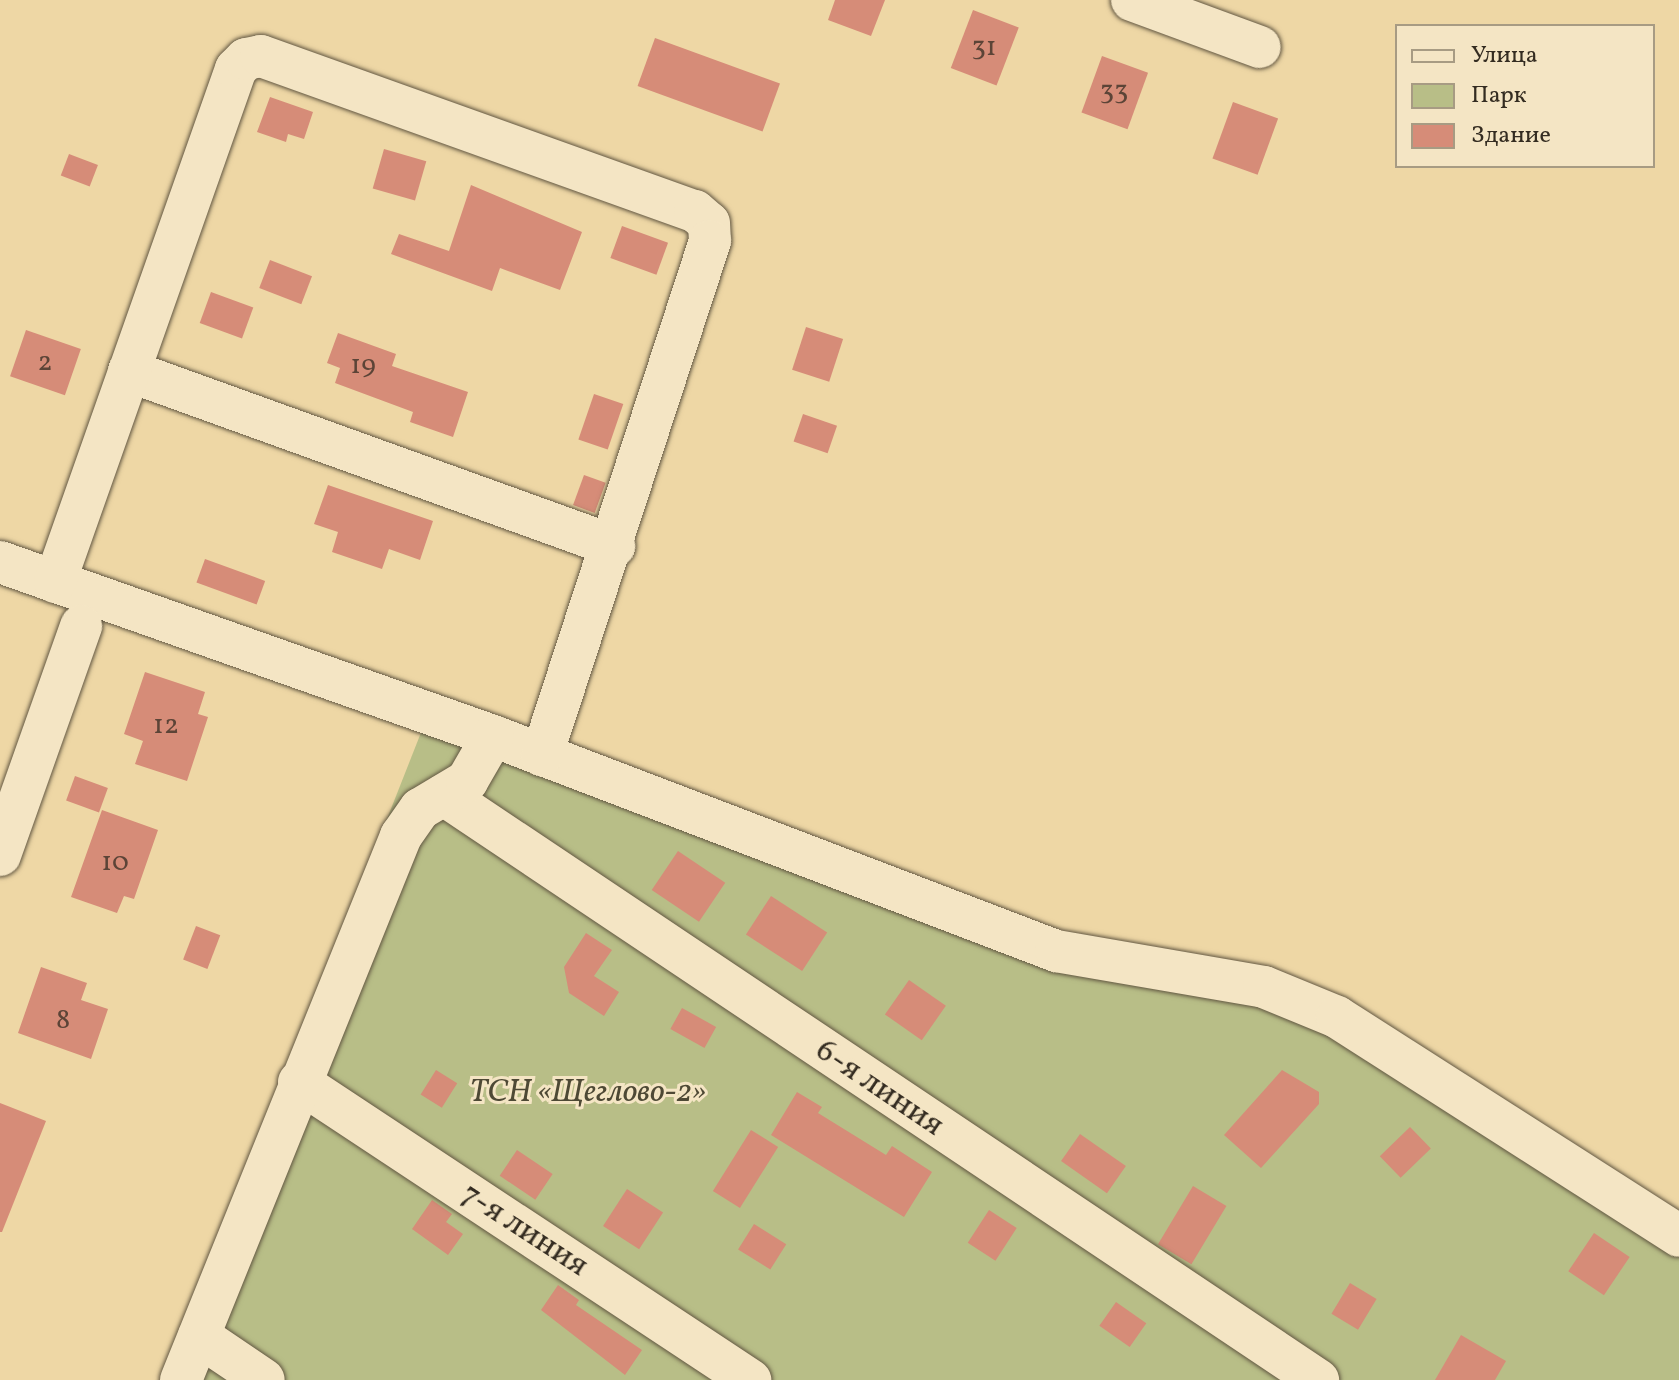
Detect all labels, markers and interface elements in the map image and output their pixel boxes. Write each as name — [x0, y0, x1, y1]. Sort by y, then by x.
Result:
legend — [1395, 24, 1655, 168]
house number: 31 — [971, 31, 997, 65]
text: Улица — [1471, 39, 1538, 73]
house number: 33 — [1100, 75, 1128, 109]
text: Парк — [1471, 79, 1527, 113]
text: Здание — [1471, 119, 1551, 153]
house number: 2 — [37, 346, 53, 380]
house number: 19 — [350, 349, 376, 383]
house number: 12 — [153, 709, 179, 743]
house number: 10 — [101, 846, 129, 880]
house number: 8 — [56, 1004, 70, 1038]
street label: 6-я линия — [808, 1032, 950, 1146]
park label: ТСН «Щеглово-2» — [470, 1074, 706, 1112]
street label: 7-я линия — [453, 1176, 595, 1286]

